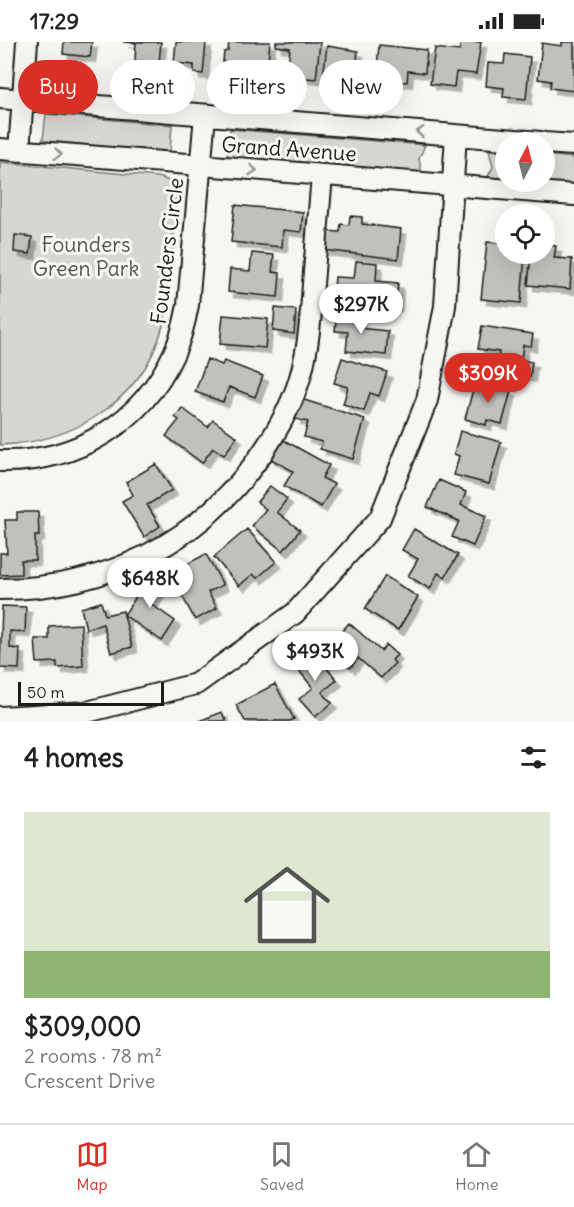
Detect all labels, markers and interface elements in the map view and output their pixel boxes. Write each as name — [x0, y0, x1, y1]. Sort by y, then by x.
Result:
text: 17:29 — [30, 7, 79, 35]
chip: Buy — [18, 60, 98, 114]
chip: Rent — [110, 60, 195, 114]
chip: Filters — [207, 60, 307, 114]
chip: New — [319, 60, 403, 114]
one-way arrow — [416, 126, 425, 139]
street label: Grand Avenue — [221, 131, 357, 167]
north arrow — [495, 132, 555, 192]
map controls — [495, 132, 555, 264]
one-way arrow — [54, 147, 63, 160]
one-way arrow — [248, 163, 257, 176]
street label: Founders Circle — [145, 176, 189, 326]
button: locate — [495, 204, 555, 264]
park label: Founders Green Park — [33, 231, 139, 282]
pin: $297K — [319, 284, 403, 335]
text: $297K — [333, 291, 389, 316]
pin: $309K — [446, 353, 530, 404]
text: $309K — [458, 360, 518, 385]
pin: $648K — [108, 558, 192, 609]
text: $648K — [121, 565, 179, 590]
pin: $493K — [273, 631, 357, 682]
text: $493K — [286, 638, 344, 663]
scale bar — [18, 679, 164, 706]
text: 50 m — [27, 682, 65, 702]
text: 4 homes — [24, 741, 123, 774]
icon: filters — [517, 741, 550, 774]
icon: home — [233, 851, 341, 959]
text: $309,000 — [24, 1010, 141, 1043]
text: 2 rooms · 78 m² — [24, 1043, 162, 1068]
text: Crescent Drive — [24, 1068, 155, 1093]
tab: Map — [76, 1138, 109, 1194]
tab: Saved — [260, 1138, 304, 1194]
tab: Home — [455, 1138, 498, 1194]

